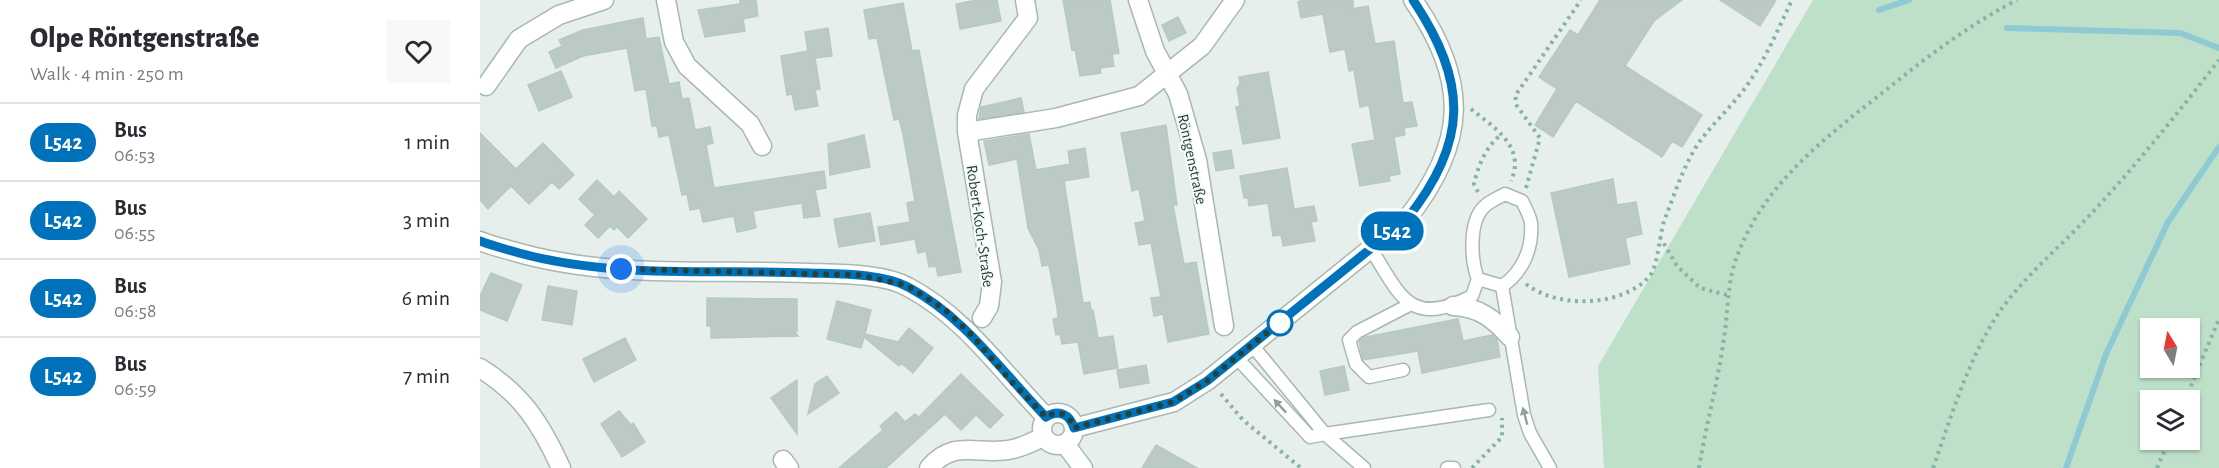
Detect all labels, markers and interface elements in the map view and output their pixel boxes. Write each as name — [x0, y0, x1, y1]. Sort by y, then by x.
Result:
button: heart — [387, 20, 450, 83]
text: Olpe Röntgenstraße — [30, 25, 259, 53]
text: Walk · 4 min · 250 m — [30, 64, 184, 84]
street label: Röntgenstraße — [1175, 112, 1209, 206]
text: Bus — [114, 119, 147, 141]
text: 1 min — [405, 131, 450, 153]
text: L542 — [44, 132, 82, 153]
text: 06:53 — [114, 145, 155, 165]
street label: Robert-Koch-Straße — [964, 164, 997, 288]
text: Bus — [114, 197, 147, 219]
text: 3 min — [403, 209, 450, 231]
text: L542 — [44, 210, 82, 231]
line badge: L542 — [1350, 212, 1434, 250]
text: L542 — [1373, 221, 1411, 242]
text: 06:55 — [114, 223, 155, 243]
your location — [606, 254, 636, 284]
text: Bus — [114, 275, 147, 297]
text: 6 min — [402, 287, 450, 309]
text: L542 — [44, 288, 82, 309]
text: 06:58 — [114, 301, 156, 321]
unlabelled marker — [1267, 310, 1293, 336]
north arrow — [2140, 318, 2200, 378]
map controls — [2140, 318, 2200, 450]
text: Bus — [114, 353, 147, 375]
text: 7 min — [403, 365, 450, 387]
text: L542 — [44, 366, 82, 387]
text: 06:59 — [114, 379, 156, 399]
button: layers — [2140, 390, 2200, 450]
one-way arrow — [1274, 399, 1288, 413]
one-way arrow — [1520, 406, 1529, 424]

